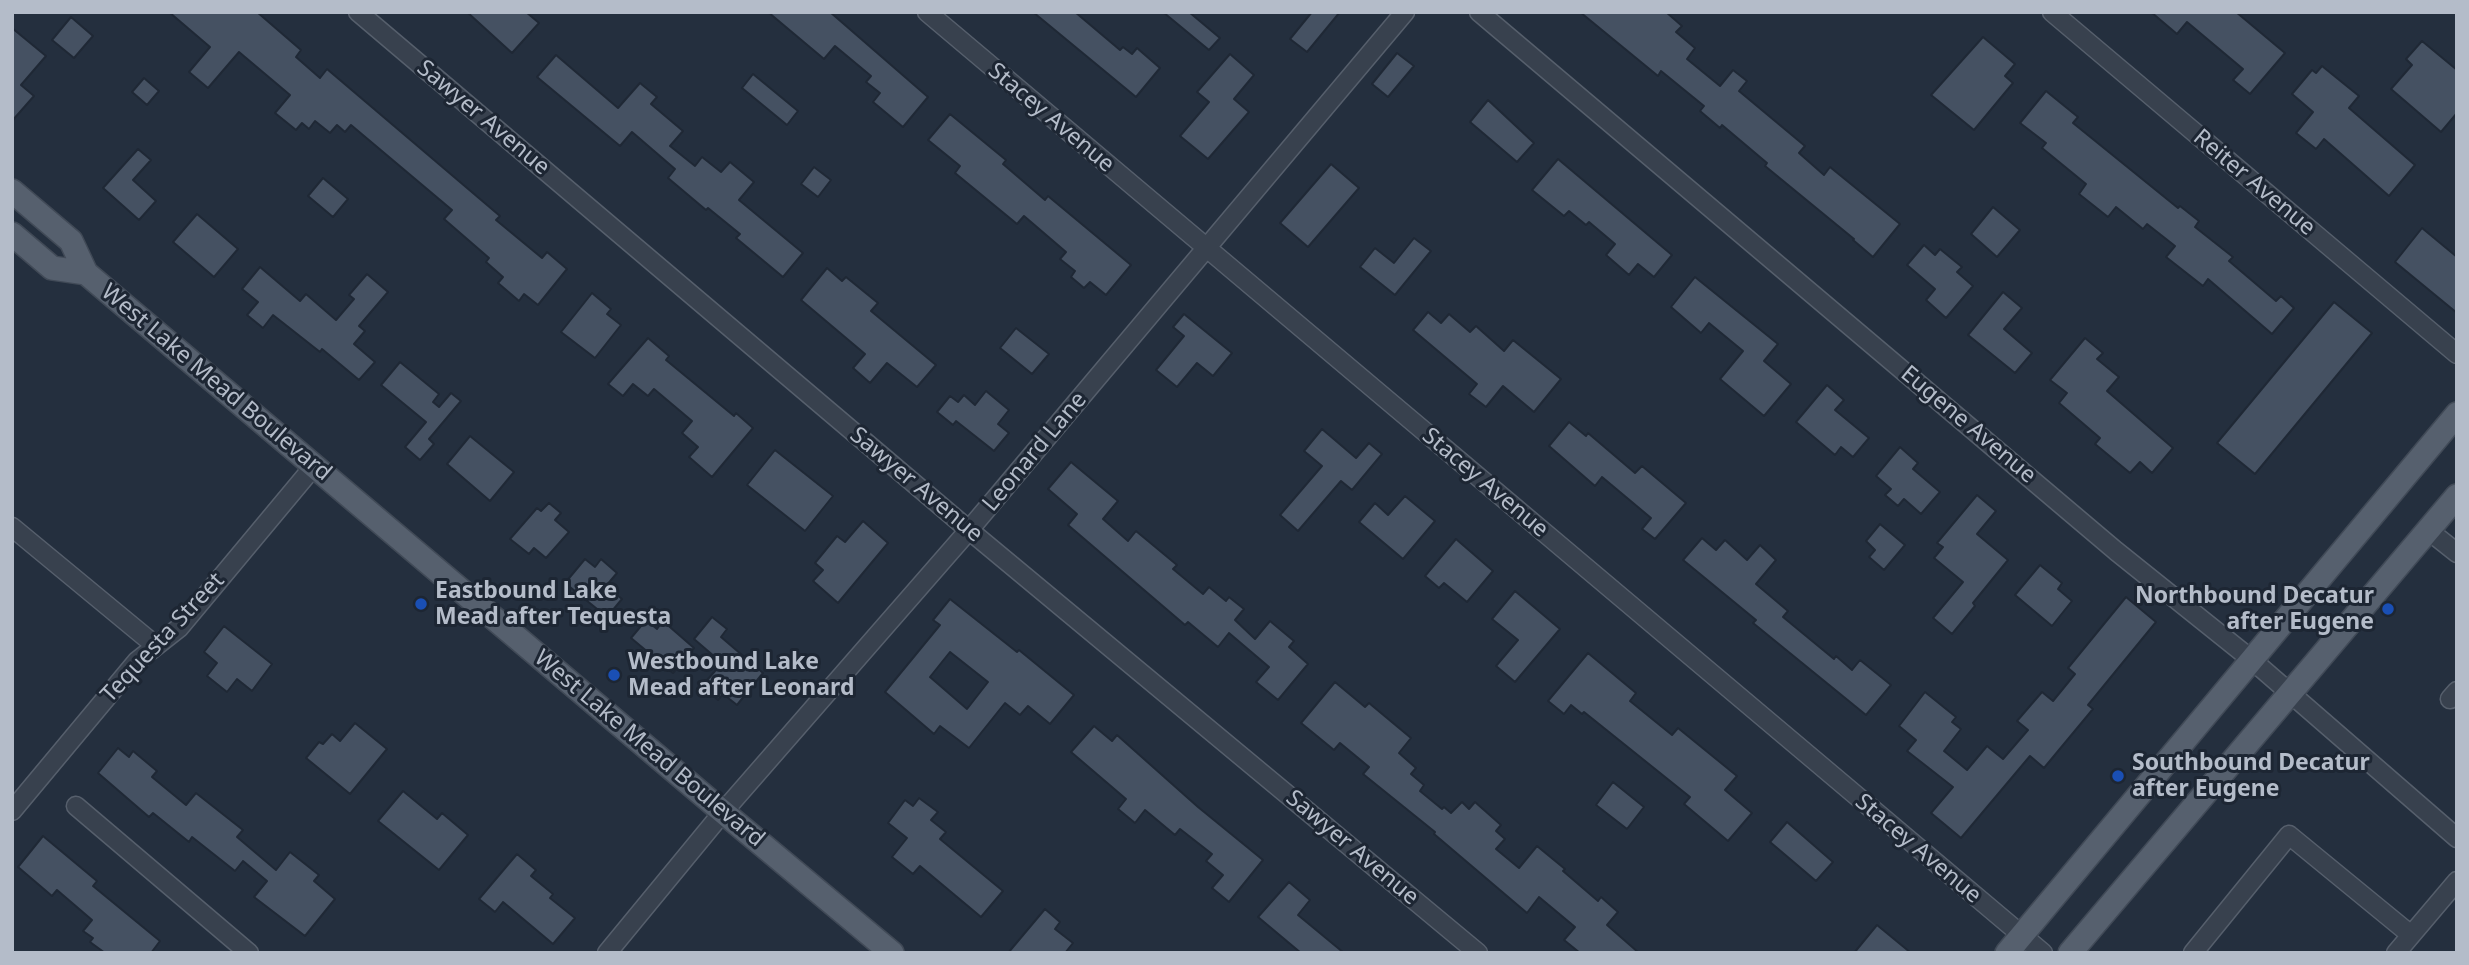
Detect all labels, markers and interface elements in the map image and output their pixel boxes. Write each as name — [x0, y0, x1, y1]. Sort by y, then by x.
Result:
street label: Sawyer Avenue — [411, 55, 555, 181]
street label: Stacey Avenue — [982, 57, 1120, 179]
street label: Reiter Avenue — [2187, 124, 2321, 242]
street label: West Lake Mead Boulevard — [95, 279, 337, 487]
street label: Eugene Avenue — [1895, 360, 2041, 490]
street label: Leonard Lane — [977, 387, 1093, 517]
street label: Sawyer Avenue — [844, 422, 988, 548]
street label: Stacey Avenue — [1416, 422, 1554, 544]
street label: Tequesta Street — [96, 567, 230, 709]
place label: Eastbound Lake Mead after Tequesta — [435, 577, 671, 631]
place label: Northbound Decatur after Eugene — [2135, 582, 2374, 636]
marker: Eastbound Lake Mead after Tequesta — [413, 596, 429, 612]
marker: Northbound Decatur after Eugene — [2380, 601, 2396, 617]
street label: West Lake Mead Boulevard — [528, 645, 770, 853]
place label: Westbound Lake Mead after Leonard — [628, 648, 854, 702]
marker: Westbound Lake Mead after Leonard — [606, 667, 622, 683]
place label: Southbound Decatur after Eugene — [2132, 749, 2370, 803]
marker: Southbound Decatur after Eugene — [2110, 768, 2126, 784]
street label: Sawyer Avenue — [1280, 785, 1424, 911]
street label: Stacey Avenue — [1849, 788, 1987, 910]

